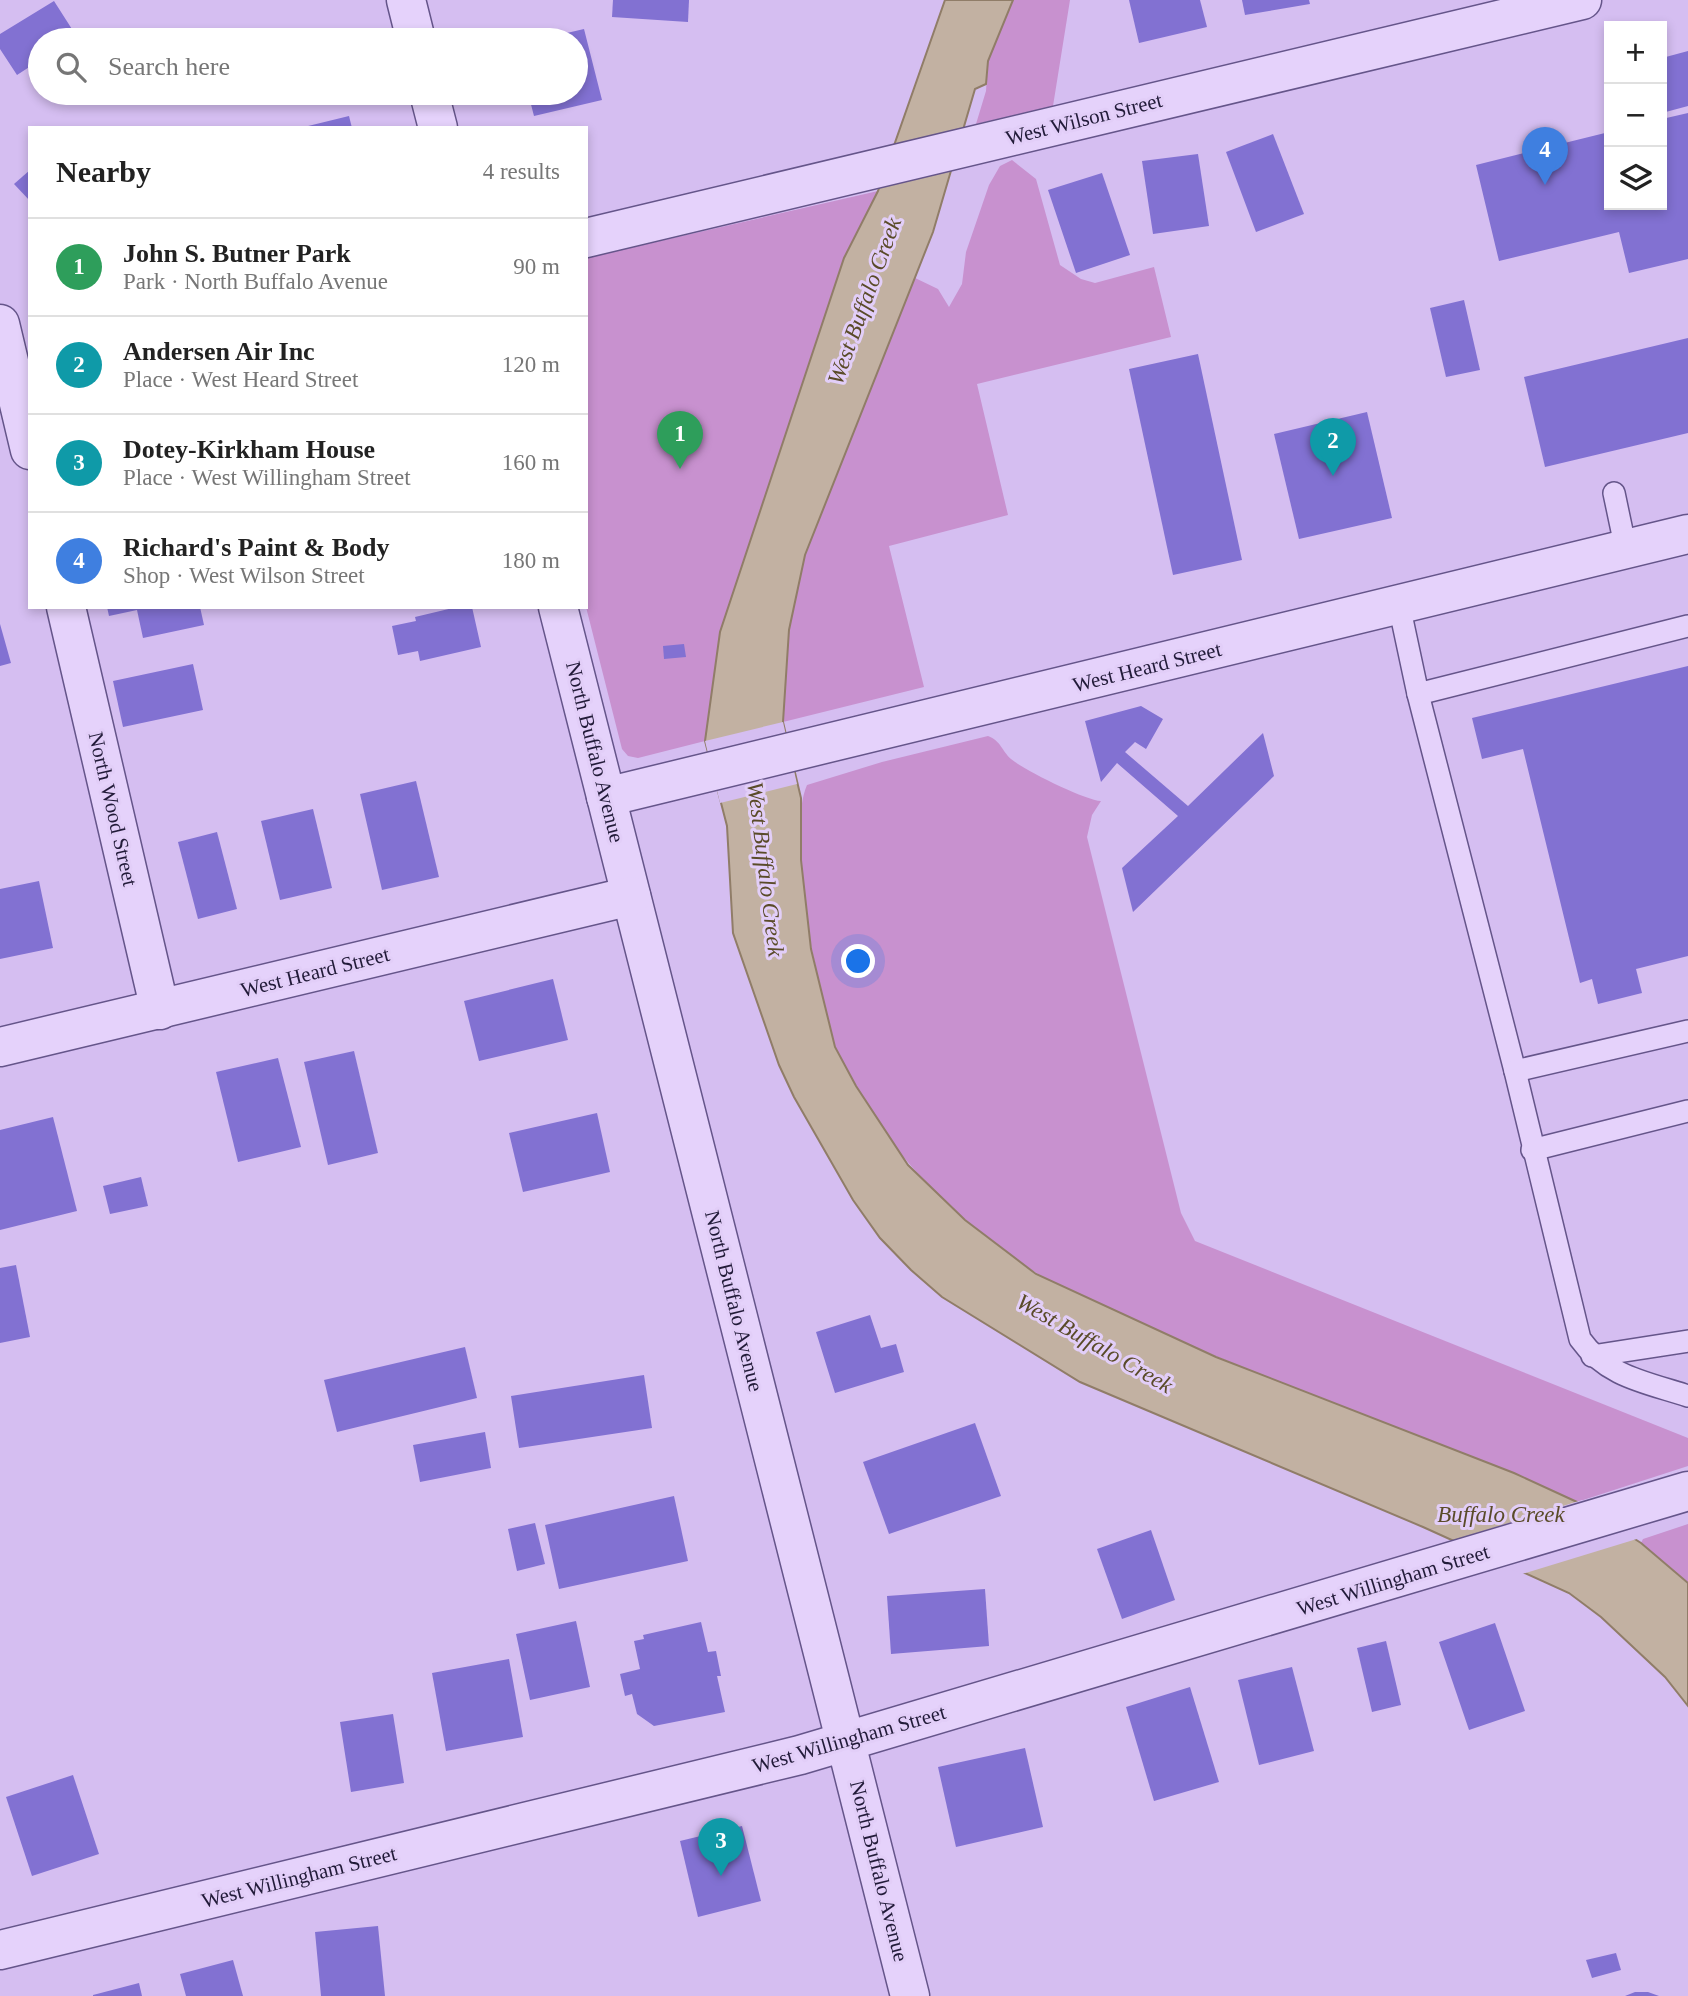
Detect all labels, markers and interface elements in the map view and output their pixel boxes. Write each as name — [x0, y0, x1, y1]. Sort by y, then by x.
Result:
map controls — [1604, 21, 1667, 210]
button: + — [1604, 21, 1667, 84]
search box — [28, 28, 588, 105]
icon: search — [52, 48, 90, 86]
text: Search here — [108, 52, 230, 81]
button: − — [1604, 84, 1667, 147]
street label: West Wilson Street — [1003, 88, 1165, 150]
pin: 4 — [1522, 127, 1568, 185]
button: layers — [1604, 147, 1667, 210]
text: Nearby — [56, 155, 151, 188]
text: 4 results — [483, 159, 560, 184]
water label: West Buffalo Creek — [823, 214, 907, 388]
text: John S. Butner Park — [123, 239, 351, 268]
text: 1 — [73, 254, 85, 279]
text: 90 m — [513, 254, 560, 279]
text: Park · North Buffalo Avenue — [123, 269, 388, 294]
text: Andersen Air Inc — [123, 337, 315, 366]
text: 2 — [73, 352, 85, 377]
text: 120 m — [502, 352, 560, 377]
text: Place · West Heard Street — [123, 367, 358, 392]
pin: 1 — [657, 411, 703, 469]
pin: 2 — [1310, 418, 1356, 476]
text: Dotey-Kirkham House — [123, 435, 375, 464]
text: 3 — [73, 450, 85, 475]
text: 160 m — [502, 450, 560, 475]
text: Place · West Willingham Street — [123, 465, 411, 490]
text: Richard's Paint & Body — [123, 533, 390, 562]
text: 4 — [73, 548, 85, 573]
text: 180 m — [502, 548, 560, 573]
text: Shop · West Wilson Street — [123, 563, 365, 588]
street label: West Heard Street — [1070, 637, 1224, 697]
street label: North Buffalo Avenue — [561, 659, 629, 845]
street label: North Wood Street — [84, 729, 142, 889]
water label: West Buffalo Creek — [742, 780, 789, 959]
street label: West Heard Street — [238, 942, 392, 1002]
your location — [841, 944, 875, 978]
street label: North Buffalo Avenue — [700, 1208, 768, 1394]
water label: West Buffalo Creek — [1012, 1289, 1178, 1399]
water label: Buffalo Creek — [1437, 1502, 1566, 1527]
street label: West Willingham Street — [1294, 1539, 1492, 1621]
street label: West Willingham Street — [750, 1700, 949, 1778]
street label: North Buffalo Avenue — [845, 1778, 913, 1964]
pin: 3 — [698, 1818, 744, 1876]
street label: West Willingham Street — [199, 1841, 399, 1913]

